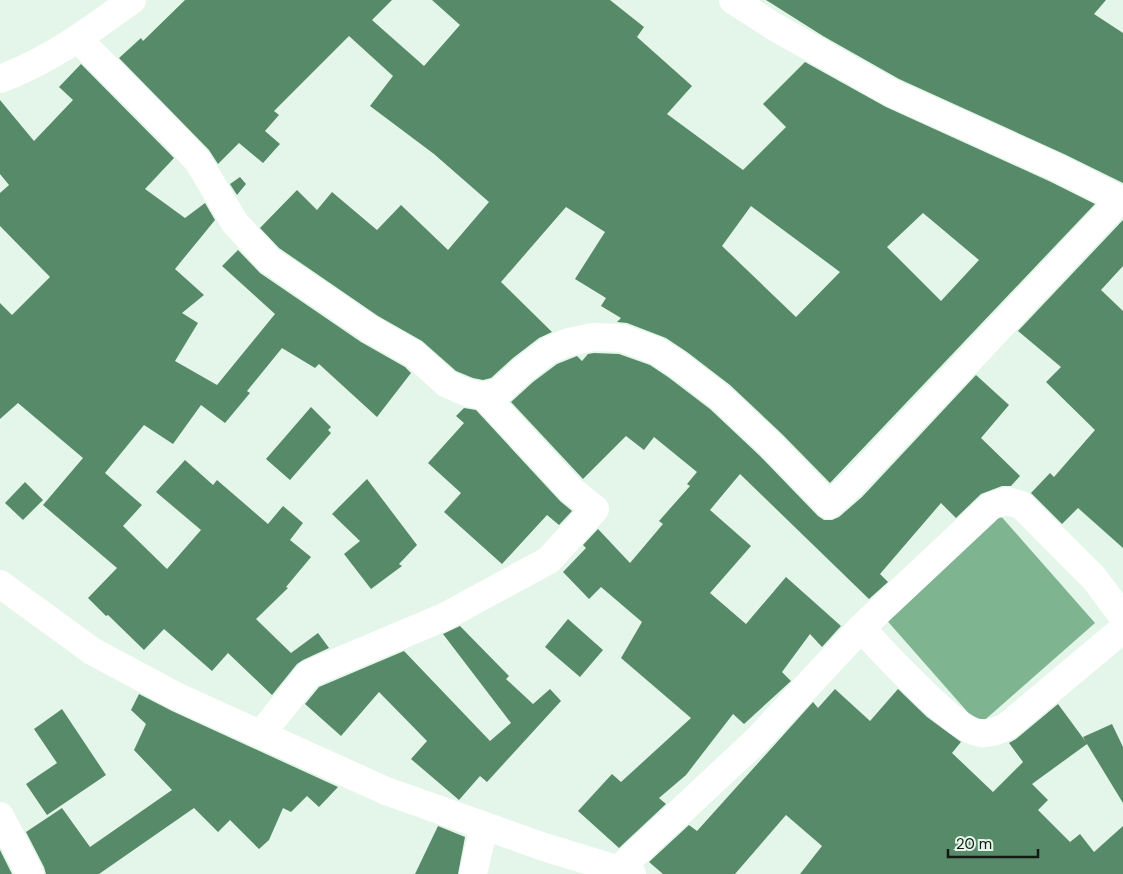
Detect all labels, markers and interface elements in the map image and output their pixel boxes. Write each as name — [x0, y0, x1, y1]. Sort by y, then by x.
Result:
scale bar — [948, 826, 1038, 858]
text: 20 m — [956, 834, 992, 854]

